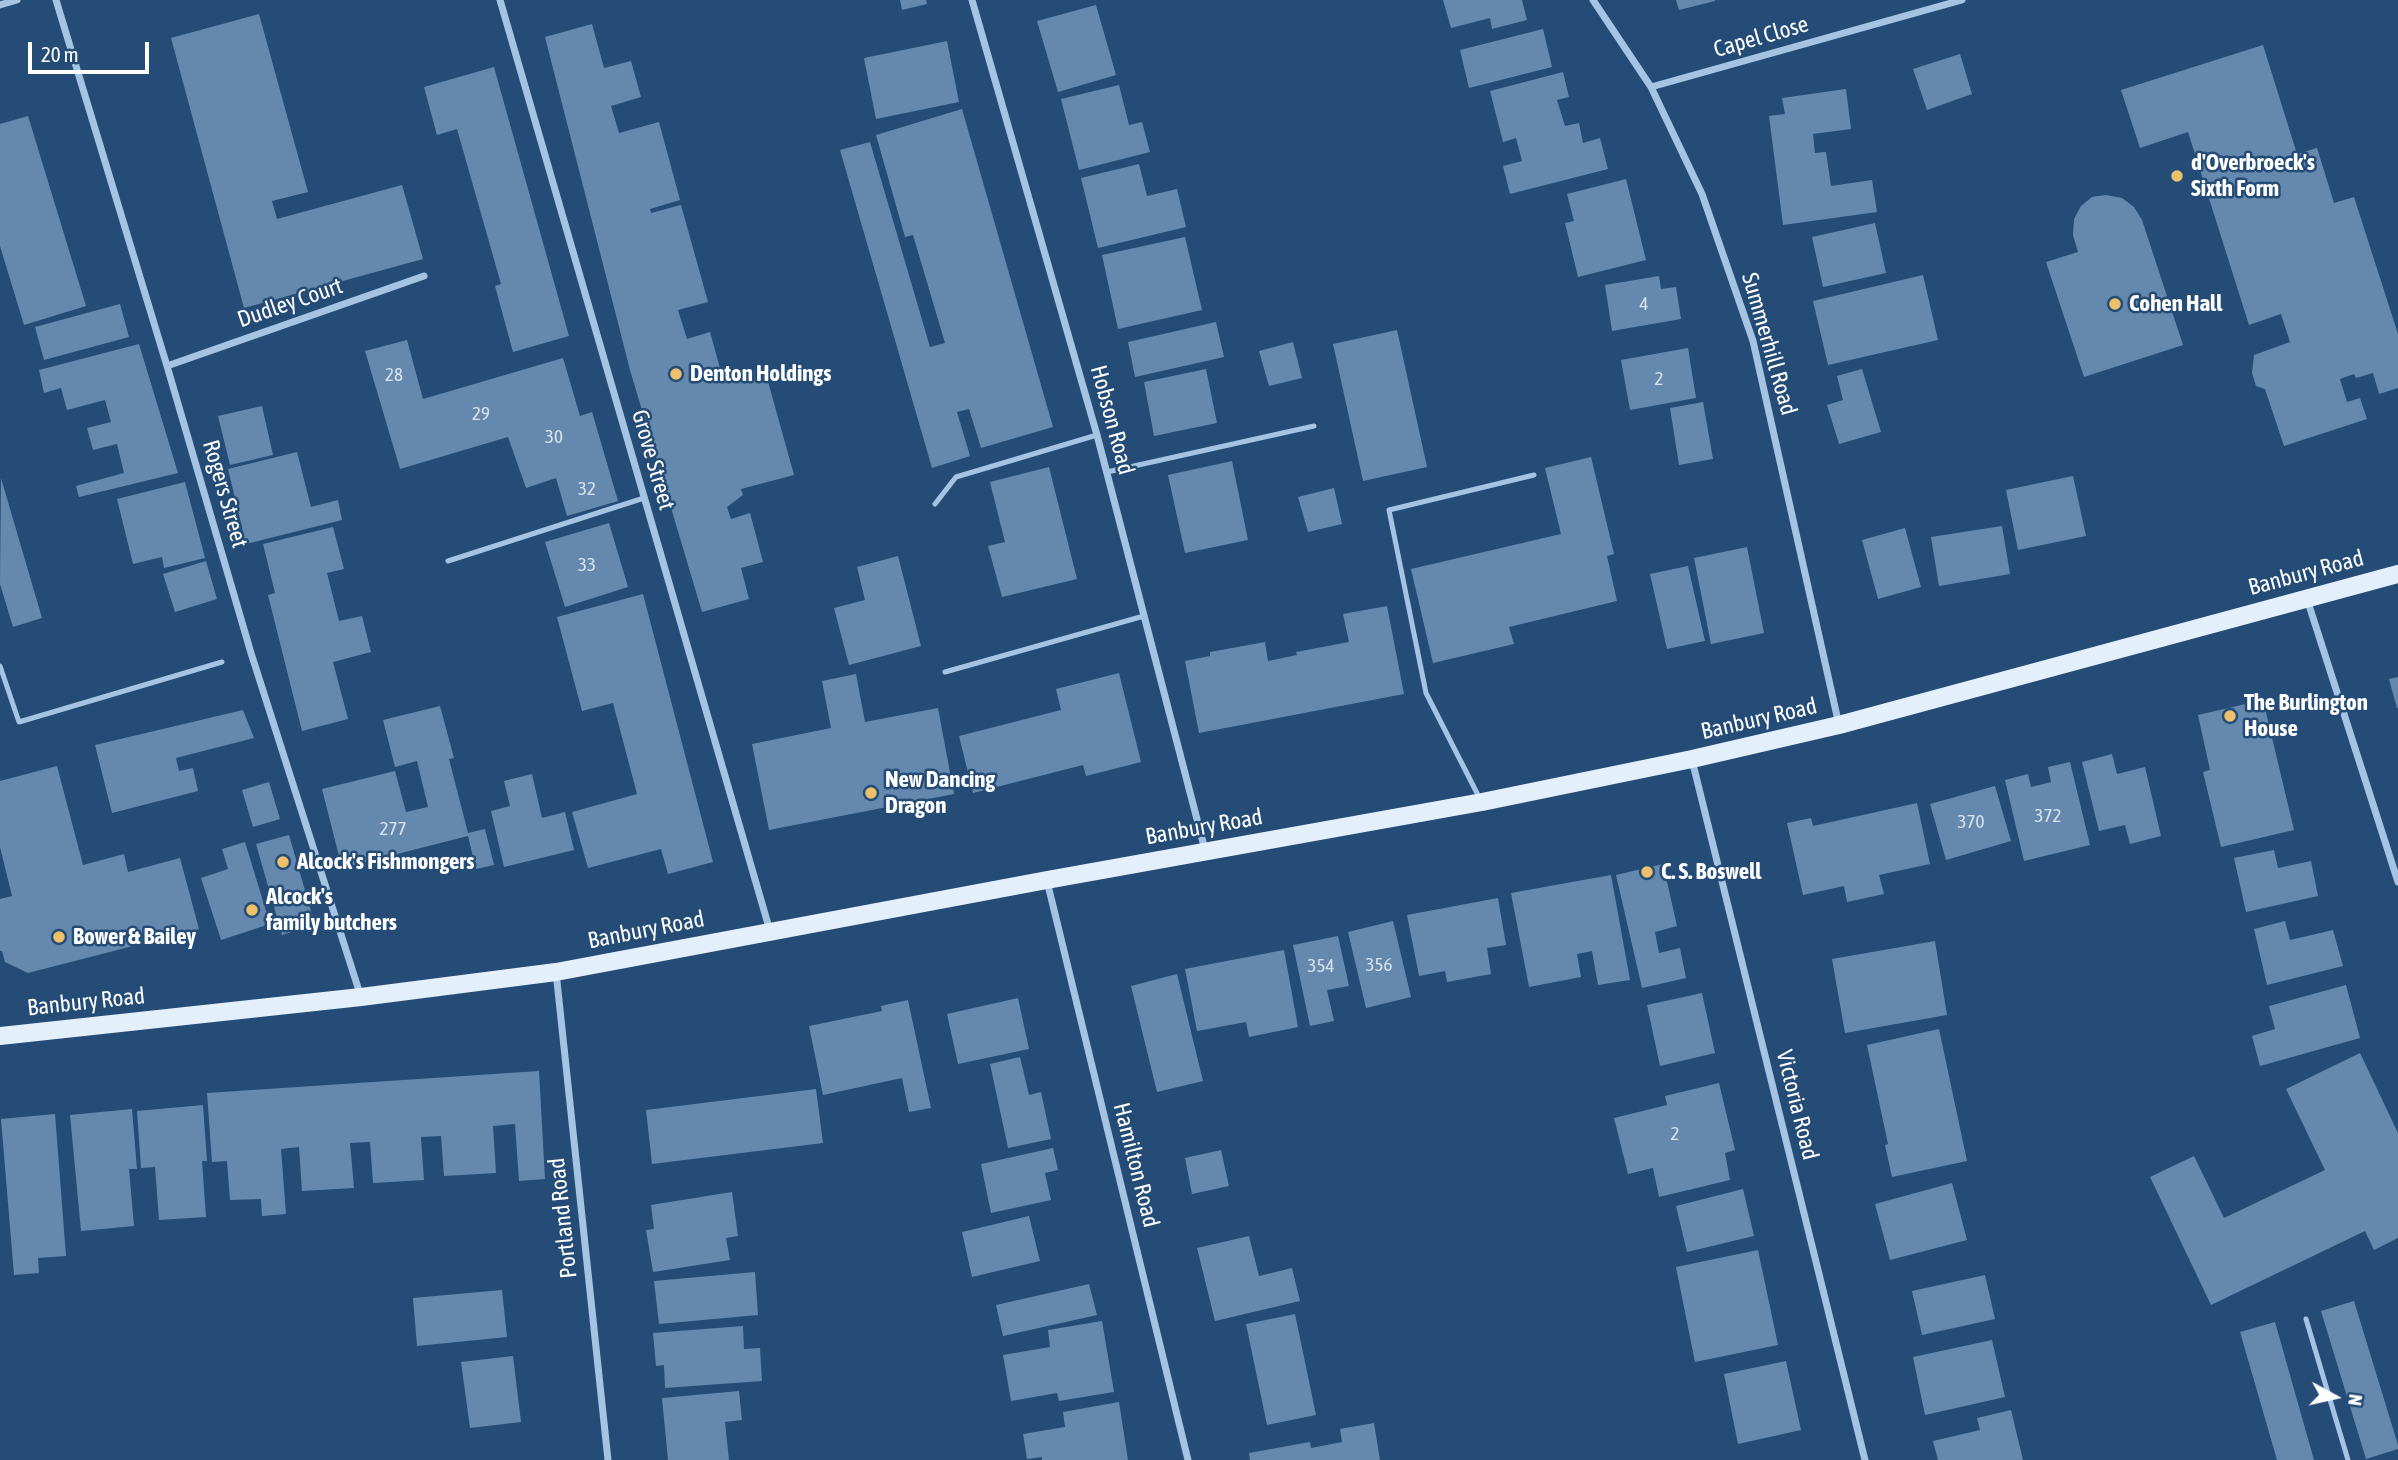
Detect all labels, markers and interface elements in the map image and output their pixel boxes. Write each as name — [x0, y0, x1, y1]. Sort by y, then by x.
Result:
street label: Capel Close — [1710, 10, 1812, 64]
scale bar — [32, 28, 152, 72]
text: 20 m — [41, 42, 79, 66]
place label: d'Overbroeck's Sixth Form — [2191, 149, 2315, 203]
marker: d'Overbroeck's Sixth Form — [2169, 168, 2185, 184]
street label: Summerhill Road — [1736, 270, 1802, 418]
street label: Dudley Court — [234, 272, 346, 334]
place label: Cohen Hall — [2129, 290, 2222, 318]
house number: 4 — [1640, 293, 1648, 315]
marker: Cohen Hall — [2107, 296, 2123, 312]
place label: Denton Holdings — [690, 360, 831, 388]
street label: Hobson Road — [1084, 362, 1140, 478]
house number: 28 — [385, 364, 403, 386]
marker: Denton Holdings — [668, 366, 684, 382]
house number: 2 — [1655, 368, 1663, 390]
house number: 29 — [472, 403, 490, 425]
street label: Grove Street — [626, 407, 680, 513]
house number: 30 — [545, 426, 563, 448]
street label: Rogers Street — [196, 437, 254, 551]
house number: 32 — [578, 478, 596, 500]
street label: Banbury Road — [2245, 544, 2367, 602]
house number: 33 — [578, 554, 596, 576]
place label: The Burlington House — [2244, 689, 2368, 743]
street label: Banbury Road — [1698, 692, 1820, 746]
marker: The Burlington House — [2222, 708, 2238, 724]
place label: New Dancing Dragon — [885, 766, 995, 820]
marker: New Dancing Dragon — [863, 785, 879, 801]
street label: Banbury Road — [1143, 803, 1265, 851]
house number: 372 — [2035, 805, 2061, 827]
house number: 370 — [1958, 811, 1984, 833]
house number: 277 — [380, 818, 406, 840]
place label: Alcock's Fishmongers — [297, 848, 474, 876]
marker: Alcock's Fishmongers — [275, 854, 291, 870]
place label: C. S. Boswell — [1661, 858, 1761, 886]
marker: C. S. Boswell — [1639, 864, 1655, 880]
place label: Alcock's family butchers — [266, 883, 397, 937]
marker: Alcock's family butchers — [244, 902, 260, 918]
street label: Banbury Road — [585, 905, 707, 955]
place label: Bower & Bailey — [73, 923, 196, 951]
marker: Bower & Bailey — [51, 929, 67, 945]
house number: 356 — [1366, 954, 1392, 976]
house number: 354 — [1308, 955, 1334, 977]
street label: Banbury Road — [26, 982, 146, 1022]
street label: Victoria Road — [1770, 1047, 1824, 1163]
street label: Hamilton Road — [1107, 1100, 1165, 1230]
house number: 2 — [1671, 1123, 1679, 1145]
street label: Portland Road — [543, 1156, 583, 1280]
north arrow — [2300, 1362, 2370, 1432]
text: N — [2344, 1393, 2367, 1407]

